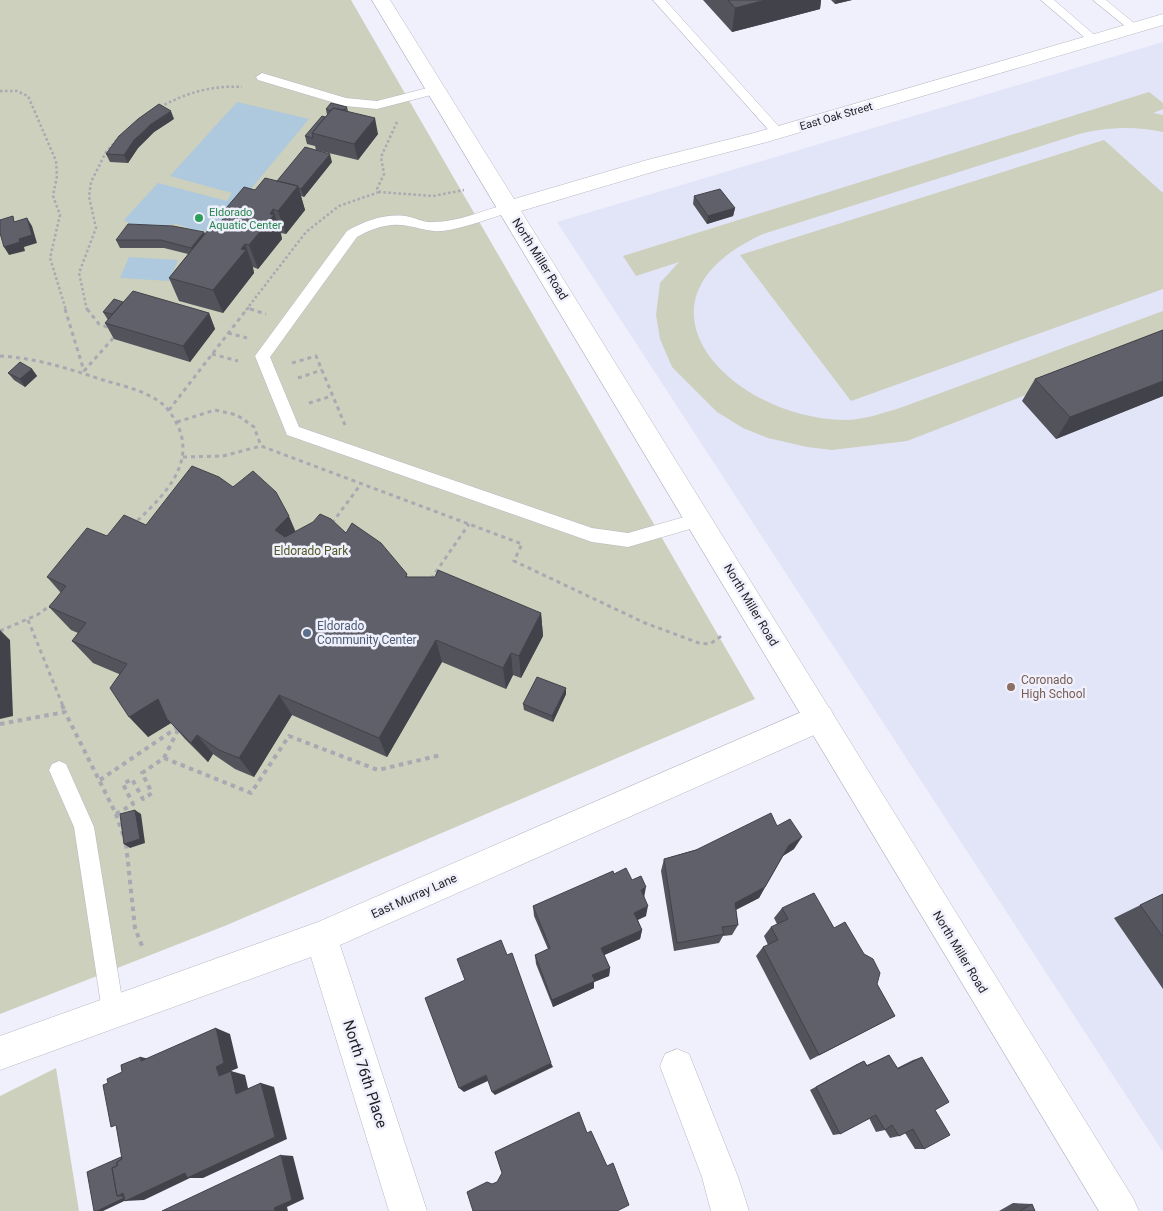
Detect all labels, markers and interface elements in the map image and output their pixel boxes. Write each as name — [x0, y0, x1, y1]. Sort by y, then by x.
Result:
street label: East Oak Street — [798, 100, 874, 133]
place label: Eldorado Aquatic Center — [209, 206, 282, 232]
marker: Eldorado Aquatic Center — [193, 212, 205, 224]
street label: North Miller Road — [509, 216, 571, 302]
park label: Eldorado Park — [274, 544, 349, 558]
street label: North Miller Road — [721, 561, 781, 649]
place label: Eldorado Community Center — [317, 619, 417, 647]
marker: Eldorado Community Center — [301, 627, 313, 639]
place label: Coronado High School — [1021, 673, 1085, 701]
marker: Coronado High School — [1005, 681, 1017, 693]
street label: East Murray Lane — [369, 871, 459, 921]
street label: North Miller Road — [930, 908, 990, 996]
street label: North 76th Place — [339, 1018, 391, 1130]

